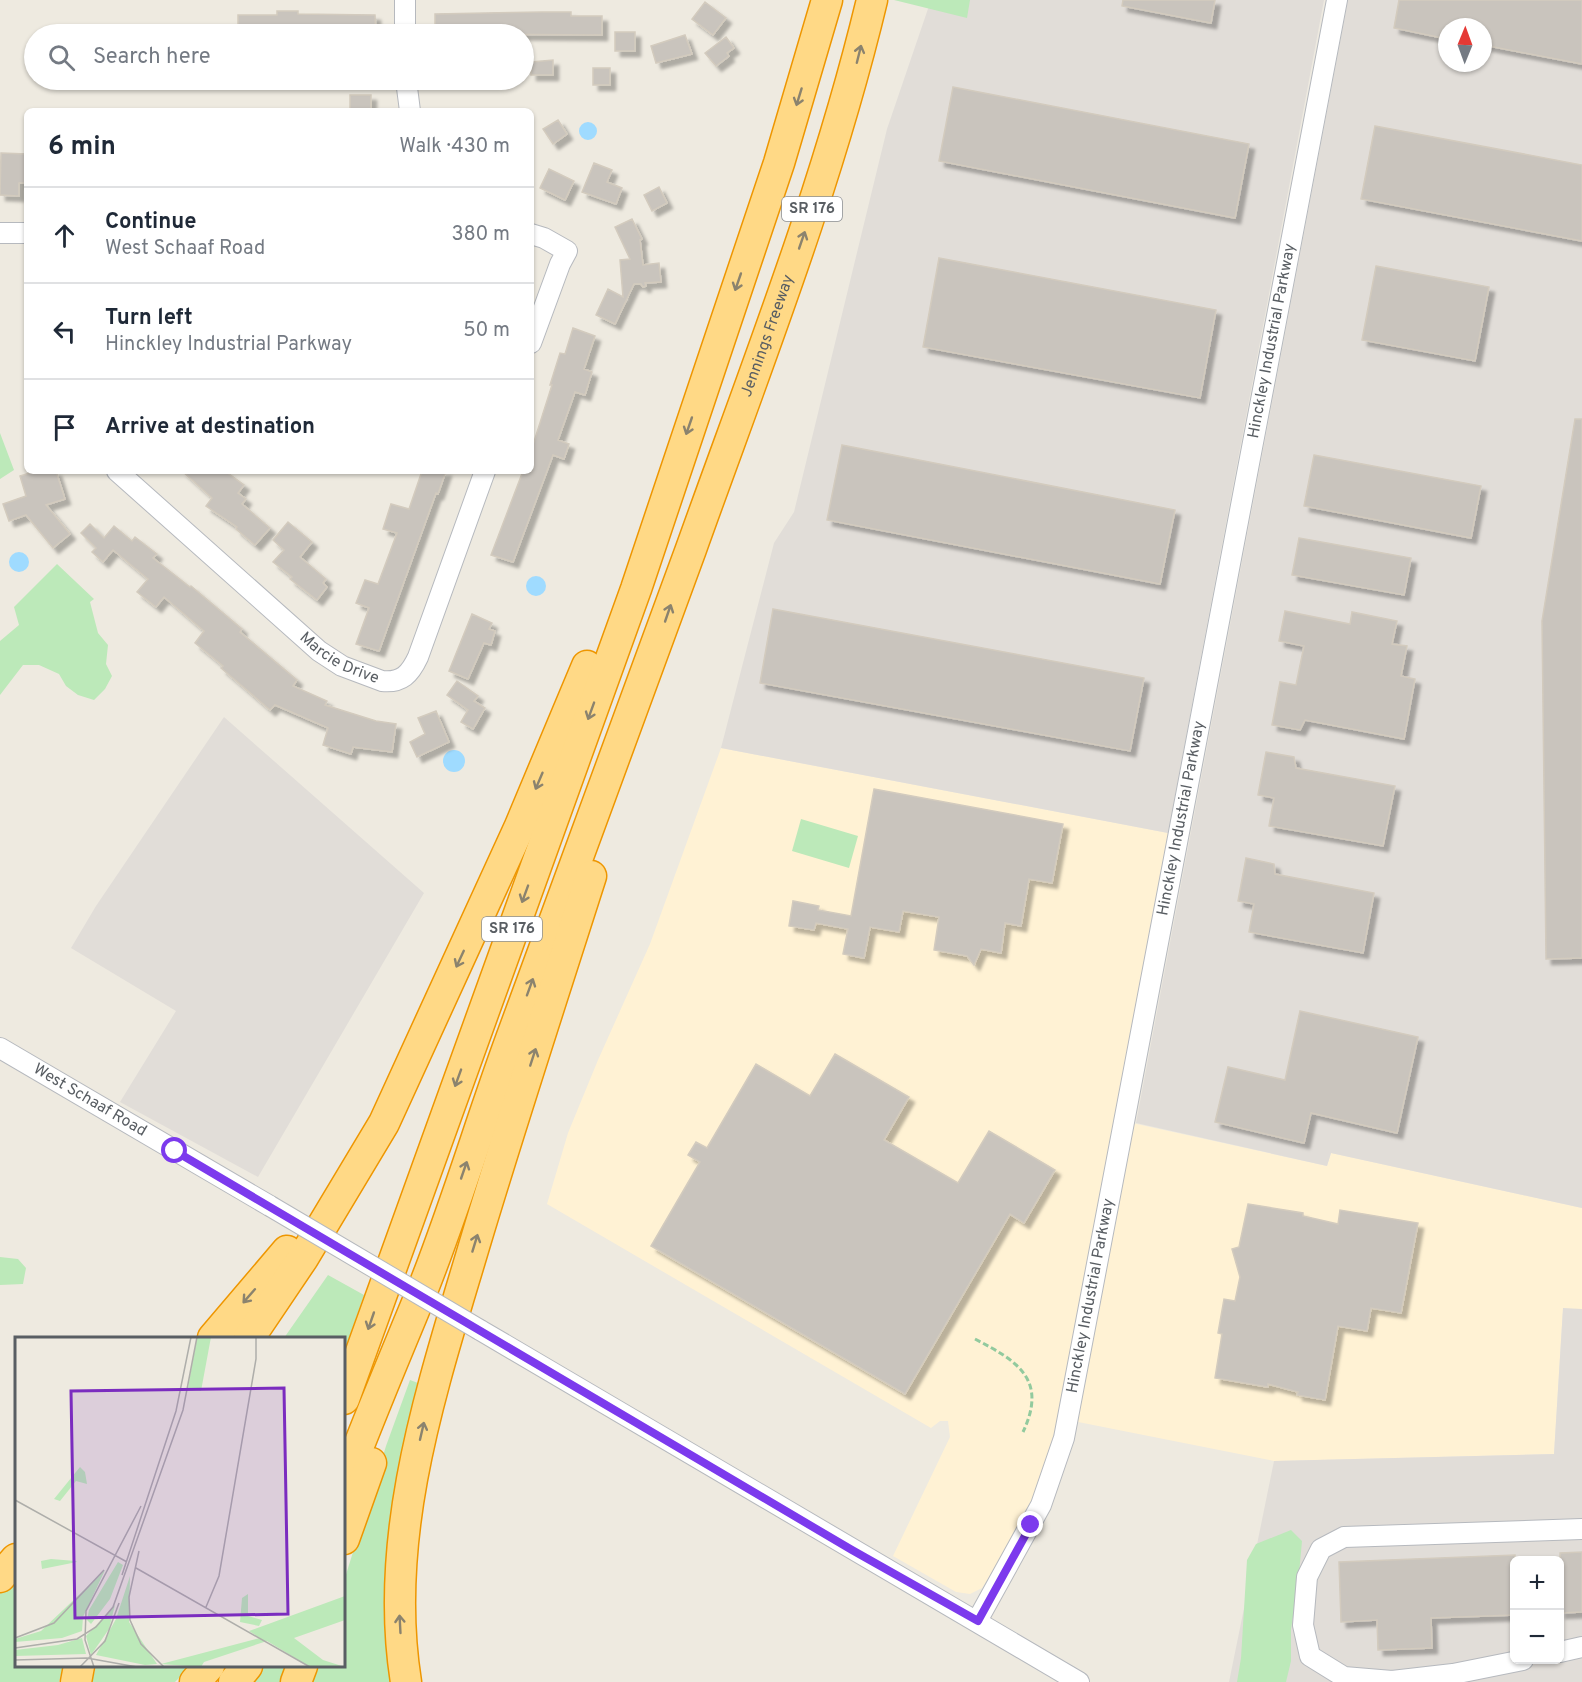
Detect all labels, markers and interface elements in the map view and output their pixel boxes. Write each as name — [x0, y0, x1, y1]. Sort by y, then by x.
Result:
north arrow — [1438, 18, 1492, 72]
search box — [24, 24, 534, 90]
icon: search — [45, 41, 78, 74]
text: Search here — [93, 44, 211, 71]
one-way arrow — [854, 45, 866, 64]
one-way arrow — [793, 87, 804, 106]
text: 6 min — [48, 131, 116, 164]
text: Walk · 430 m — [399, 134, 510, 160]
road number: SR 176 — [782, 197, 842, 221]
text: Continue — [105, 209, 196, 236]
icon: ahead — [48, 219, 81, 252]
text: 380 m — [451, 222, 510, 248]
one-way arrow — [797, 231, 808, 250]
text: West Schaaf Road — [105, 236, 265, 262]
street label: Hinckley Industrial Parkway — [1244, 242, 1301, 440]
one-way arrow — [732, 272, 743, 291]
street label: Jennings Freeway — [737, 272, 799, 400]
text: Turn left — [105, 305, 193, 332]
icon: left — [48, 315, 81, 348]
text: 50 m — [463, 318, 510, 344]
text: Hinckley Industrial Parkway — [105, 332, 352, 358]
icon: arrive — [48, 411, 81, 444]
text: Arrive at destination — [105, 414, 315, 441]
one-way arrow — [683, 416, 694, 435]
one-way arrow — [664, 604, 675, 623]
street label: Marcie Drive — [295, 628, 382, 689]
one-way arrow — [585, 701, 596, 720]
street label: Hinckley Industrial Parkway — [1153, 719, 1210, 917]
one-way arrow — [533, 771, 544, 790]
one-way arrow — [518, 885, 529, 903]
road number: SR 176 — [482, 917, 542, 941]
one-way arrow — [453, 950, 465, 968]
one-way arrow — [525, 978, 536, 997]
one-way arrow — [528, 1048, 539, 1067]
street label: West Schaaf Road — [29, 1060, 150, 1142]
one-way arrow — [452, 1068, 463, 1087]
route start — [161, 1137, 187, 1163]
one-way arrow — [460, 1161, 471, 1180]
street label: Hinckley Industrial Parkway — [1063, 1197, 1119, 1395]
one-way arrow — [470, 1234, 481, 1253]
one-way arrow — [242, 1288, 256, 1303]
one-way arrow — [364, 1311, 375, 1329]
inset map — [15, 1337, 345, 1667]
one-way arrow — [417, 1422, 429, 1441]
route end — [1017, 1511, 1043, 1537]
map controls — [1510, 1556, 1564, 1664]
button: + — [1510, 1556, 1564, 1610]
button: − — [1510, 1610, 1564, 1664]
one-way arrow — [395, 1614, 406, 1634]

